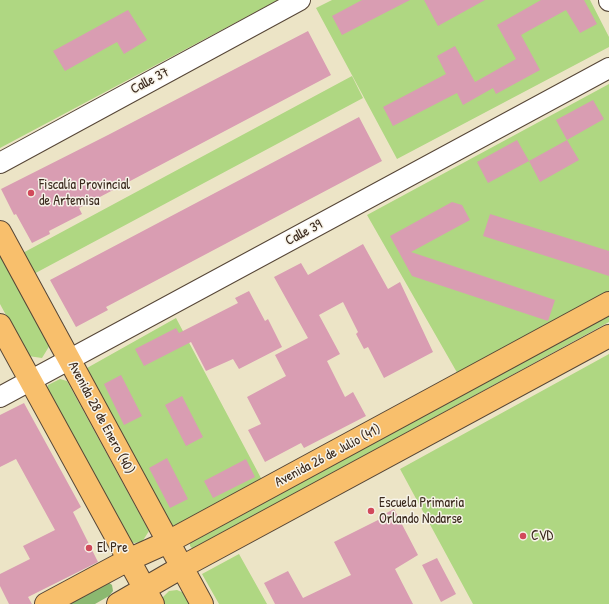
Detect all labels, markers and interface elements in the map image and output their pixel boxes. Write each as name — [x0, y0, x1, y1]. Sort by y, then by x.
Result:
street label: Calle 37 — [128, 64, 172, 98]
place label: Fiscalía Provincial de Artemisa — [39, 177, 130, 210]
marker: Fiscalía Provincial de Artemisa — [26, 188, 36, 198]
street label: Calle 39 — [283, 216, 325, 250]
street label: Avenida 28 de Enero (40) — [64, 359, 138, 477]
street label: Avenida 26 de Julio (41) — [272, 421, 384, 491]
place label: Escuela Primaria Orlando Nodarse — [379, 495, 464, 528]
marker: Escuela Primaria Orlando Nodarse — [366, 506, 376, 516]
place label: CVD — [531, 528, 553, 544]
marker: CVD — [518, 531, 528, 541]
place label: El Pre — [97, 540, 128, 556]
marker: El Pre — [84, 543, 94, 553]

